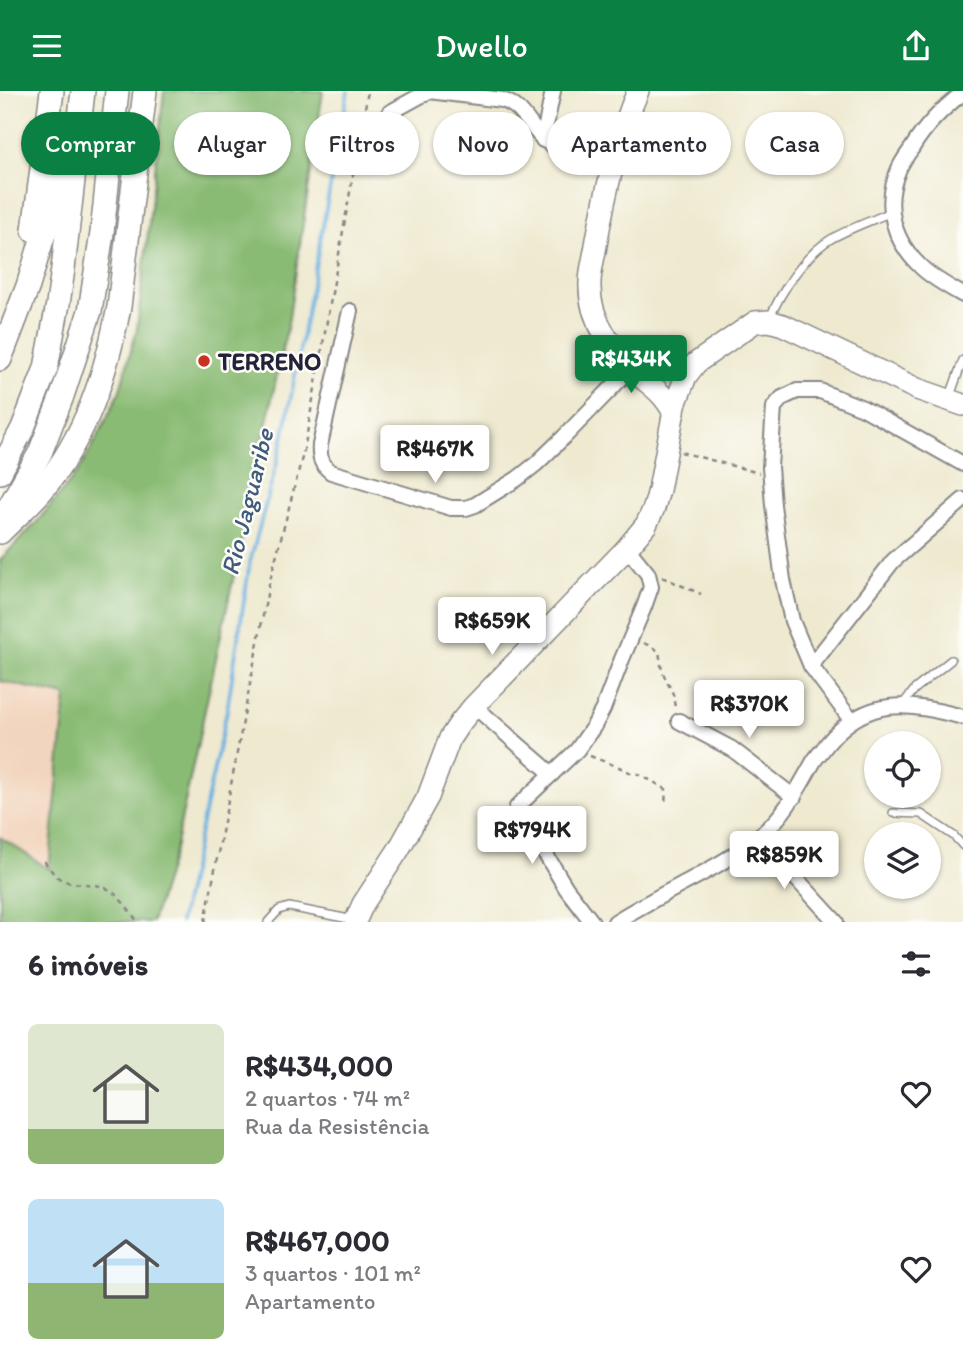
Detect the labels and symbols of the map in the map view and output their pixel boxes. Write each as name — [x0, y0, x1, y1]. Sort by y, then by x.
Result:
pin: R$434K — [574, 335, 688, 395]
place label: TERRENO — [217, 347, 321, 376]
marker: TERRENO — [196, 353, 212, 369]
water label: Rio Jaguaribe — [213, 424, 281, 579]
pin: R$467K — [378, 425, 492, 485]
pin: R$659K — [435, 597, 549, 657]
pin: R$370K — [692, 681, 806, 740]
pin: R$794K — [475, 807, 589, 866]
pin: R$859K — [727, 831, 841, 891]

